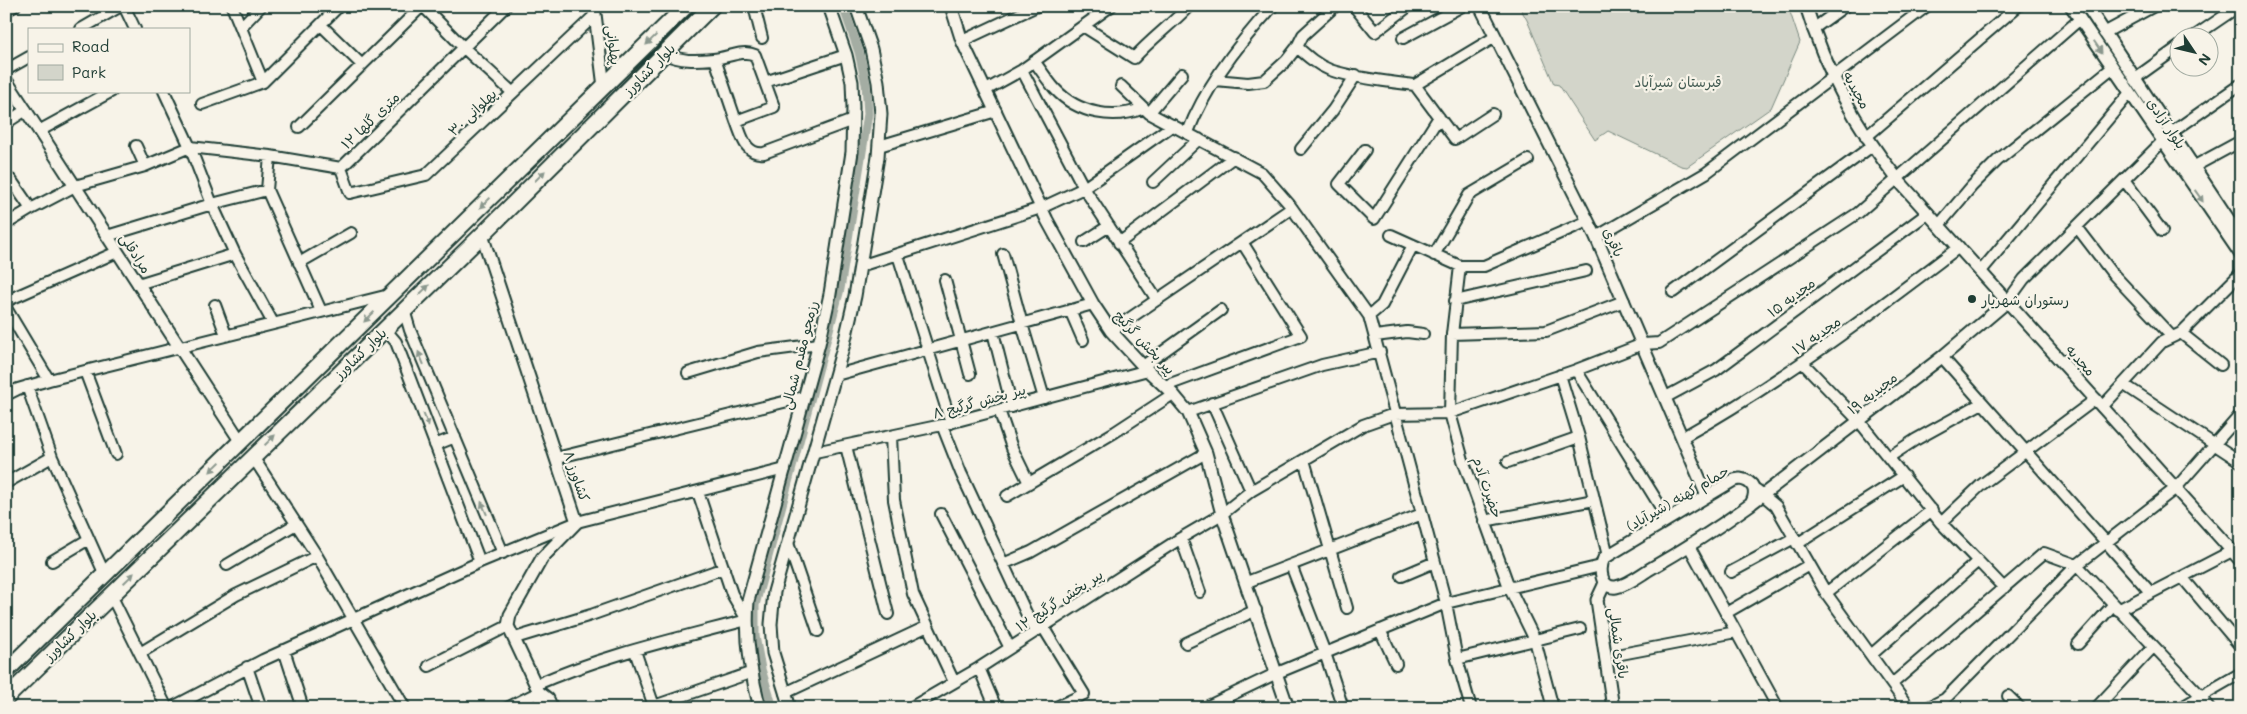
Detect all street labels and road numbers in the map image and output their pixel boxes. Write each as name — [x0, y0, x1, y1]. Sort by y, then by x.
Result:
street label: پهلوانی — [601, 24, 626, 66]
street label: بلوار کشاورز — [618, 39, 679, 100]
street label: مجیدیه — [1839, 68, 1875, 112]
street label: پهلوانی ۳۰ — [444, 84, 501, 141]
street label: ۱۲ متری گلها — [337, 87, 403, 153]
street label: بلوار آزادی — [2143, 94, 2191, 152]
street label: باقری — [1599, 224, 1629, 260]
street label: مرادقلی — [116, 229, 156, 277]
street label: مجدیه ۱۵ — [1763, 273, 1819, 321]
street label: رزمجو مقدم شمالی — [776, 298, 824, 412]
street label: پیر بخش گرگیج — [1110, 306, 1180, 379]
street label: مجدیه ۱۷ — [1788, 311, 1844, 359]
street label: بلوار کشاورز — [329, 323, 391, 384]
street label: مجدیه — [2062, 340, 2100, 380]
street label: مجیدیه ۱۹ — [1843, 367, 1901, 419]
street label: پیر بخش گرگیج ۸ — [930, 379, 1028, 424]
street label: کشاورز ۸ — [559, 448, 595, 504]
street label: حضرت آدم — [1466, 454, 1507, 521]
street label: حمام کهنه (شیرآباد) — [1622, 461, 1733, 537]
street label: پیر بخش گرگیج ۱۲ — [1012, 565, 1107, 636]
street label: بلوار کشاورز — [39, 605, 101, 666]
street label: باقری شمالی — [1605, 606, 1633, 680]

